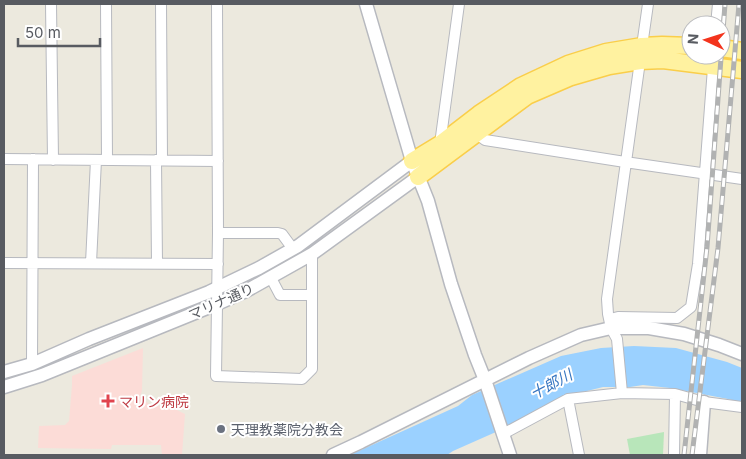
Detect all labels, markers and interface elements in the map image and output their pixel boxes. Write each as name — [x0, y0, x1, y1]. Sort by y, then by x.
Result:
scale bar — [18, 15, 100, 47]
north arrow — [681, 15, 731, 65]
text: 50 m — [25, 23, 61, 42]
text: N — [684, 33, 701, 45]
street label: マリナ通り — [186, 279, 256, 323]
water label: 十郎川 — [527, 364, 577, 403]
place label: マリン病院 — [119, 393, 189, 410]
marker: マリン病院 — [101, 394, 115, 408]
place label: 天理教薬院分教会 — [231, 421, 343, 438]
marker: 天理教薬院分教会 — [215, 423, 227, 435]

